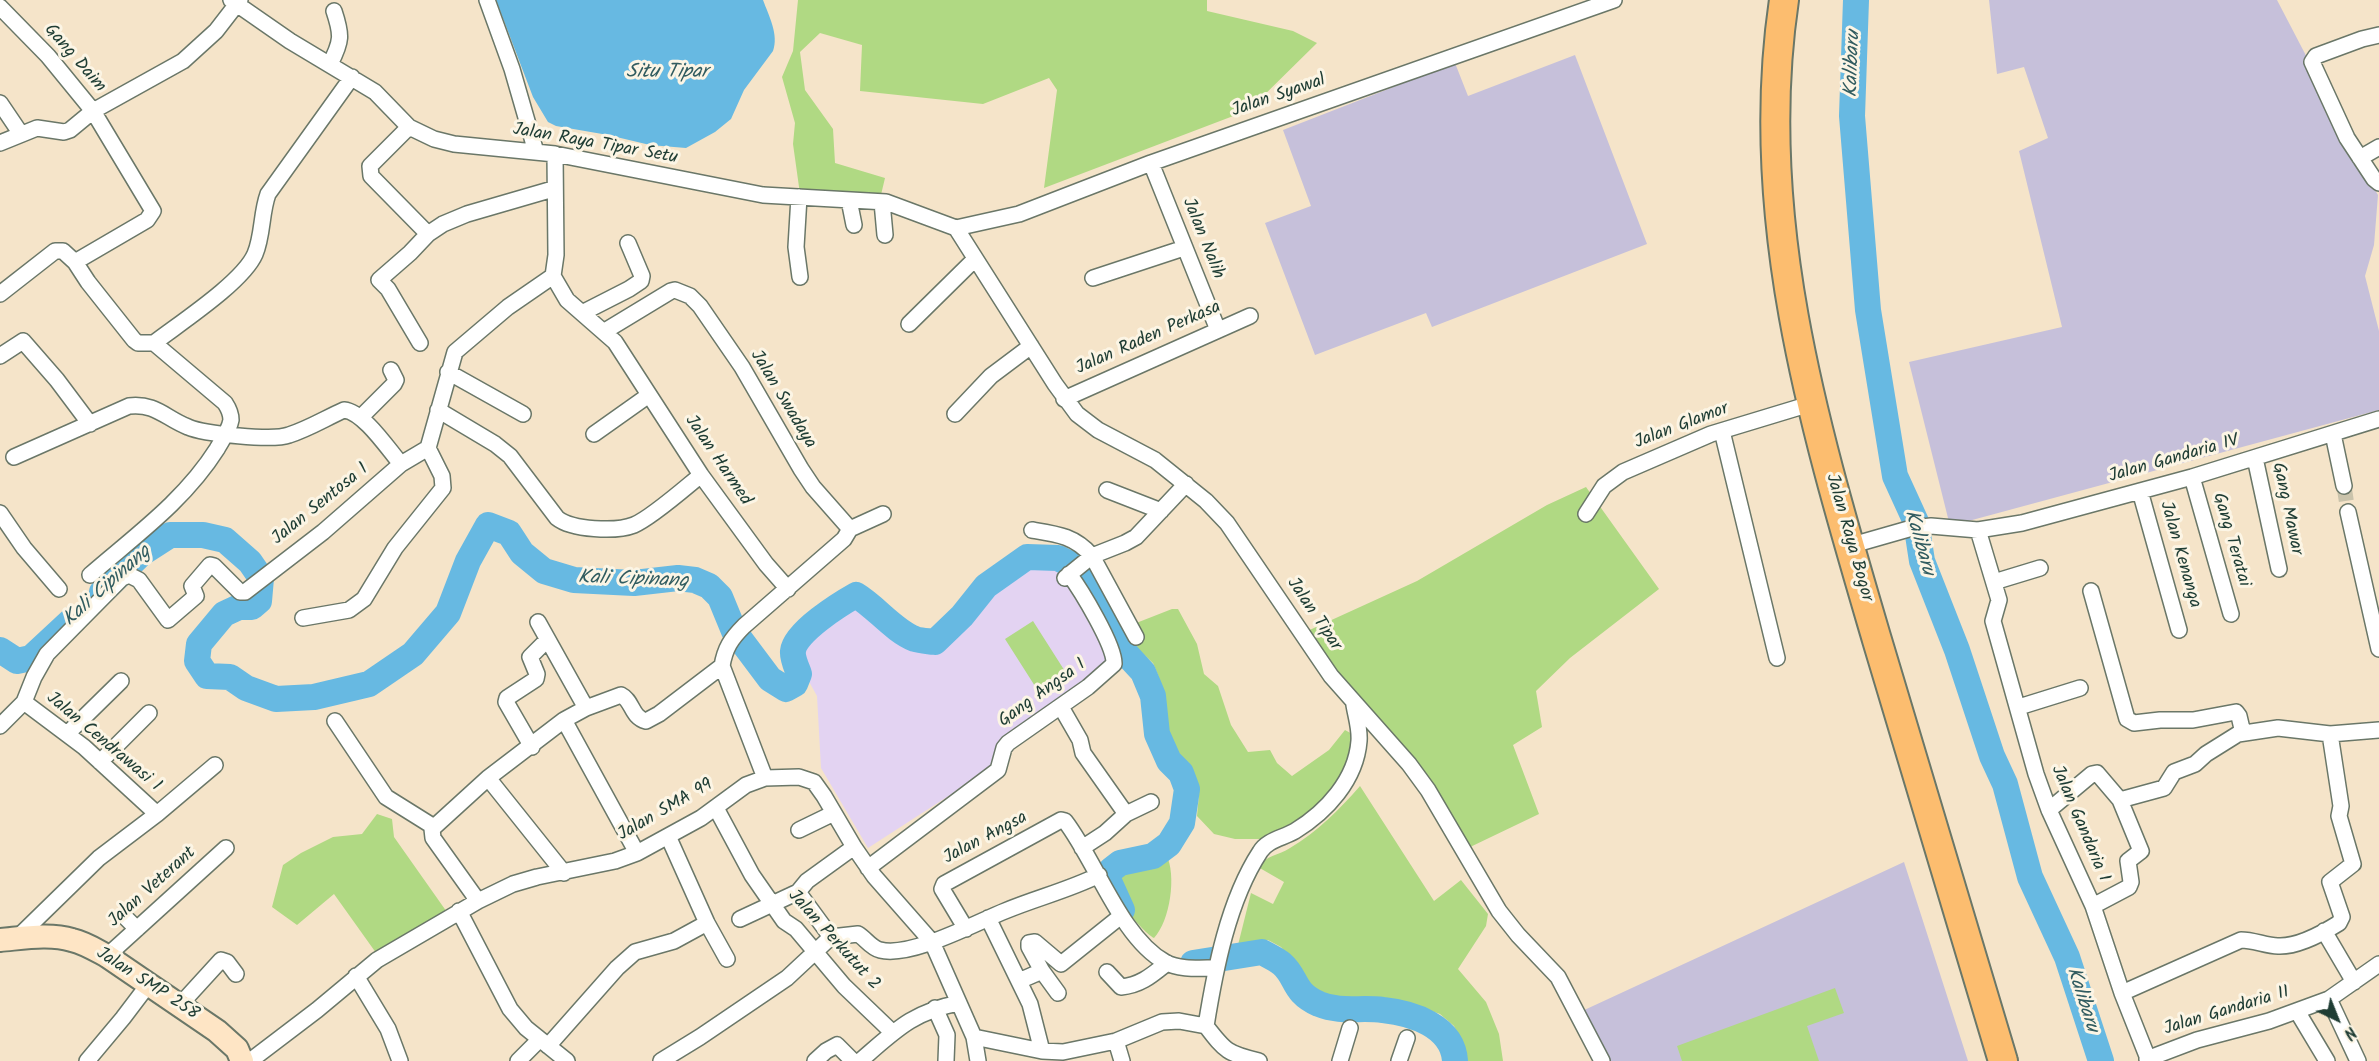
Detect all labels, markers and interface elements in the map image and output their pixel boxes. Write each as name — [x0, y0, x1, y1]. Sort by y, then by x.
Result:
street label: Gang Daim — [38, 20, 110, 98]
water label: Kalibaru — [1841, 30, 1867, 98]
water label: Situ Tipar — [626, 62, 708, 86]
street label: Jalan Syawal — [1229, 71, 1329, 123]
street label: Jalan Raya Tipar Setu — [511, 120, 679, 170]
street label: Jalan Nalih — [1176, 195, 1228, 283]
street label: Jalan Raden Perkasa — [1073, 297, 1225, 381]
street label: Jalan Swadaya — [744, 347, 820, 453]
street label: Jalan Glamor — [1632, 399, 1732, 455]
street label: Jalan Harmed — [679, 412, 755, 510]
street label: Jalan Gandaria IV — [2107, 431, 2241, 489]
street label: Jalan Sentosa 1 — [268, 460, 374, 550]
street label: Gang Mawar — [2266, 461, 2306, 557]
street label: Jalan Raya Bogor — [1819, 472, 1877, 604]
street label: Gang Teratai — [2206, 491, 2254, 589]
street label: Jalan Kenanga — [2153, 499, 2205, 611]
water label: Kalibaru — [1897, 507, 1939, 579]
water label: Kali Cipinang — [59, 541, 157, 633]
water label: Kali Cipinang — [578, 567, 688, 595]
street label: Jalan Tipar — [1281, 574, 1345, 656]
street label: Gang Angsa I — [995, 655, 1091, 733]
street label: Jalan Cendrawasi 1 — [41, 689, 165, 797]
street label: Jalan Gandaria I — [2045, 762, 2113, 886]
street label: Jalan SMA 99 — [615, 775, 717, 847]
street label: Jalan Angsa — [940, 808, 1032, 870]
street label: Jalan Veterant — [105, 843, 201, 933]
street label: Jalan Perkutut 2 — [782, 886, 884, 996]
street label: Jalan SMP 258 — [92, 944, 202, 1026]
water label: Kalibaru — [2059, 964, 2103, 1036]
street label: Jalan Gandaria II — [2162, 983, 2292, 1041]
north arrow — [2307, 989, 2367, 1049]
text: N — [2337, 1020, 2362, 1045]

